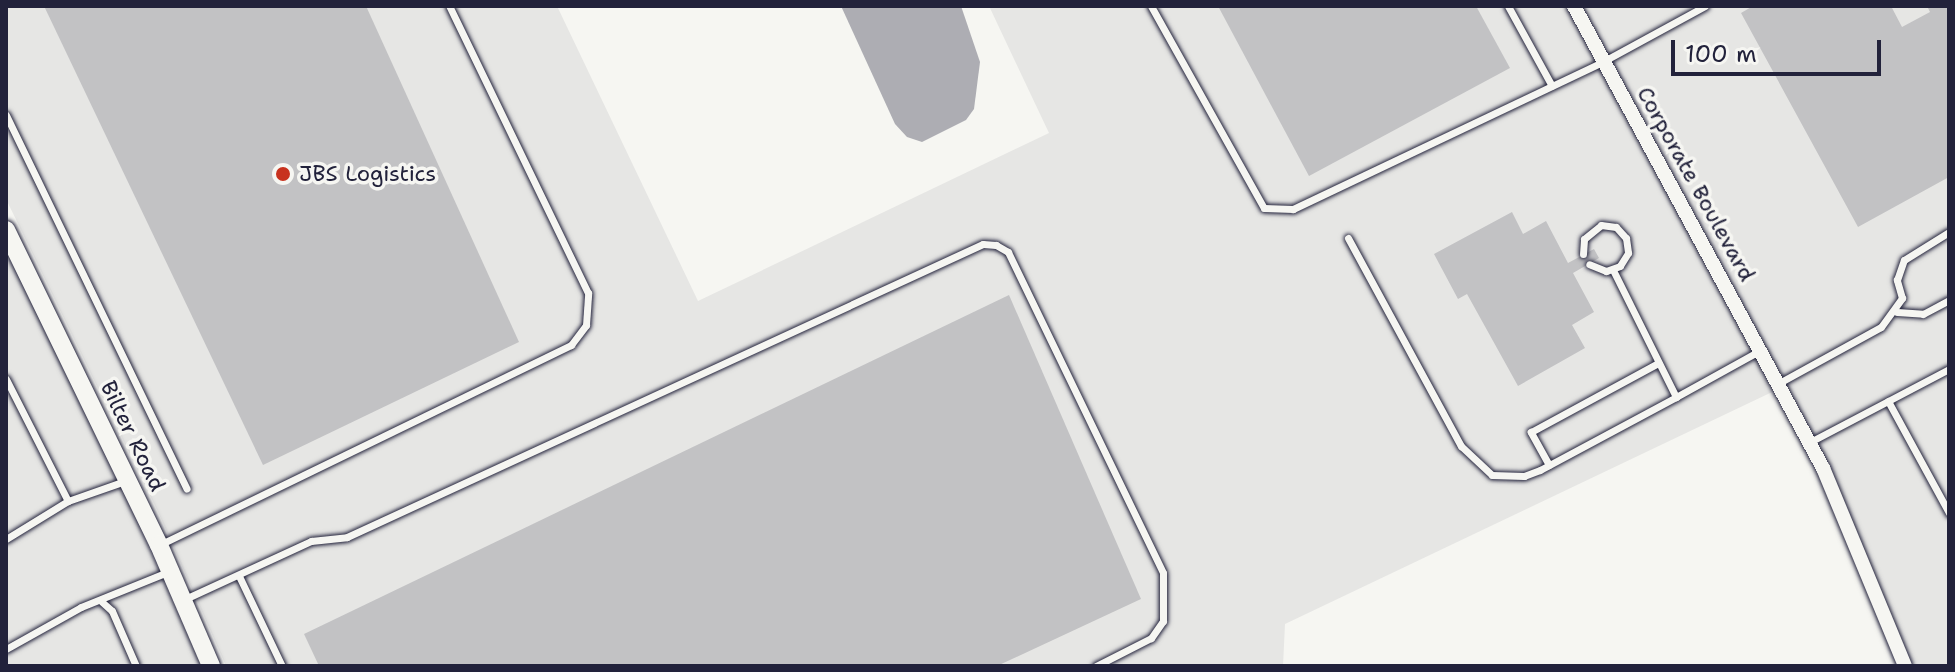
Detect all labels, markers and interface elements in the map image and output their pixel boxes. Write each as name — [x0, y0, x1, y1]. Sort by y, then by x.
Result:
scale bar — [1675, 24, 1885, 74]
text: 100 m — [1685, 38, 1757, 70]
street label: Corporate Boulevard — [1631, 82, 1761, 286]
place label: JBS Logistics — [299, 161, 436, 187]
marker: JBS Logistics — [274, 165, 292, 183]
street label: Bilter Road — [95, 376, 171, 496]

